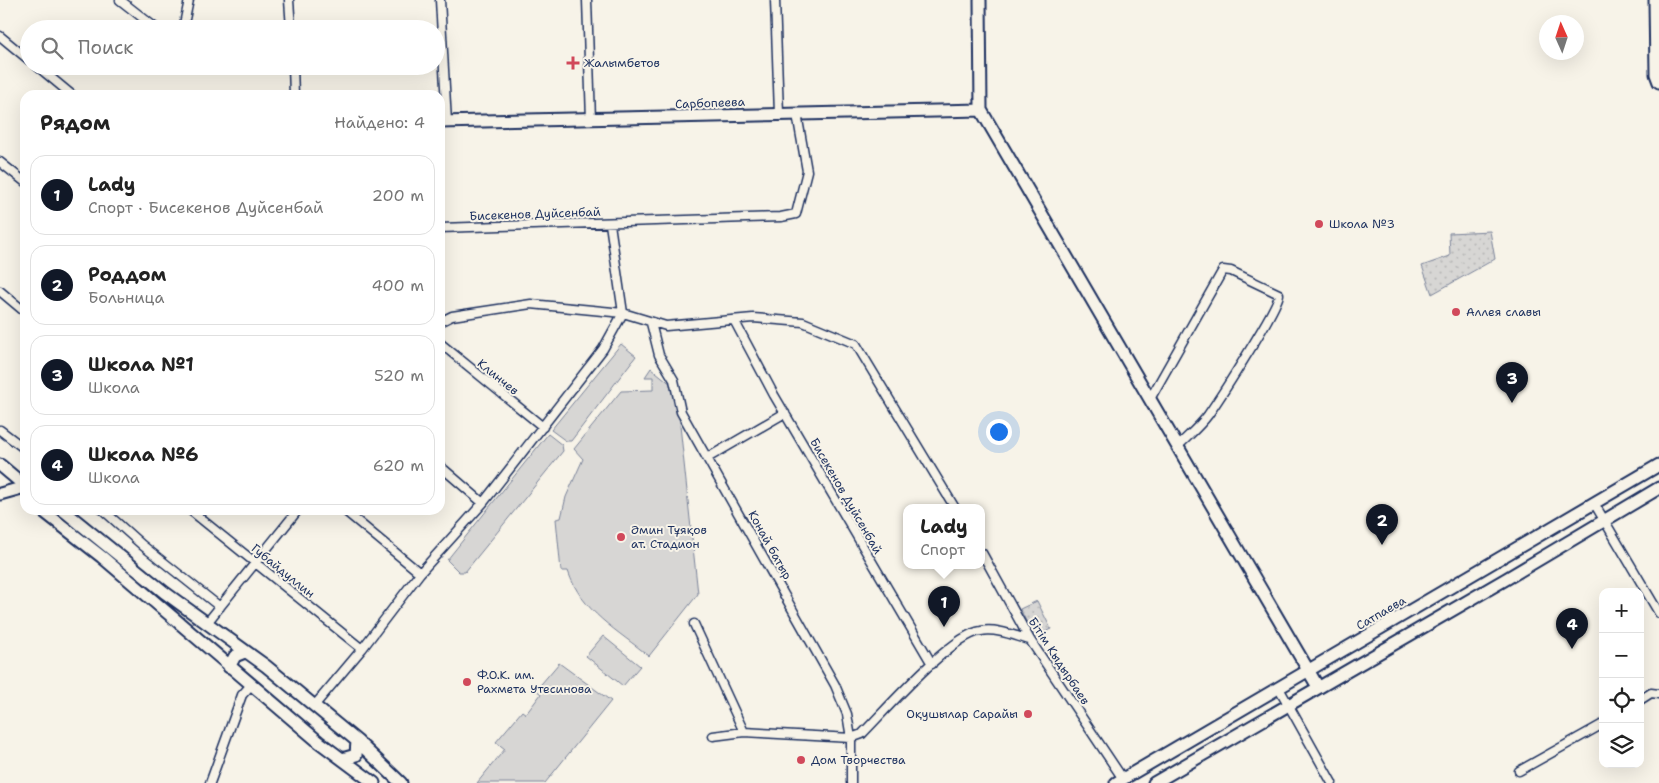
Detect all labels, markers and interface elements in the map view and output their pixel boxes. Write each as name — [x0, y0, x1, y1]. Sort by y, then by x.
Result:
north arrow — [1539, 15, 1584, 60]
search box — [20, 20, 445, 75]
icon: search — [38, 34, 66, 62]
text: Поиск — [78, 35, 133, 60]
place label: Жалымбетов — [584, 55, 660, 71]
marker: Жалымбетов — [566, 56, 580, 70]
street label: Сарбопеева — [675, 94, 746, 112]
text: Рядом — [40, 109, 110, 137]
text: Найдено: 4 — [334, 112, 425, 133]
text: Lady — [88, 172, 135, 197]
text: 1 — [53, 185, 61, 206]
text: 200 m — [372, 185, 424, 206]
text: Спорт · Бисекенов Дуйсенбай — [88, 197, 324, 218]
street label: Бисекенов Дуйсенбай — [469, 204, 601, 224]
place label: Школа №3 — [1329, 216, 1395, 232]
marker: Школа №3 — [1313, 218, 1325, 230]
text: Роддом — [88, 262, 166, 287]
text: 2 — [51, 275, 63, 296]
text: 400 m — [371, 275, 424, 296]
text: Больница — [88, 287, 164, 308]
place label: Аллея славы — [1466, 304, 1541, 320]
marker: Аллея славы — [1450, 306, 1462, 318]
text: Школа №1 — [88, 352, 194, 377]
street label: Клинчев — [474, 355, 522, 399]
pin: 3 — [1496, 362, 1528, 403]
text: 3 — [51, 365, 63, 386]
text: 520 m — [374, 365, 424, 386]
text: Школа — [88, 377, 140, 398]
your location — [986, 419, 1012, 445]
street label: Бисекенов Дуйсенбай — [806, 435, 886, 557]
text: Школа №6 — [88, 442, 199, 467]
text: 4 — [51, 455, 63, 476]
text: 620 m — [373, 455, 424, 476]
text: Школа — [88, 467, 140, 488]
popup — [903, 504, 985, 569]
pin: 2 — [1366, 504, 1398, 545]
street label: Конай батыр — [744, 508, 796, 583]
text: Lady — [920, 514, 968, 539]
place label: Әмин Тұяқов ат. Стадион — [631, 522, 707, 552]
marker: Әмин Тұяқов ат. Стадион — [615, 531, 627, 543]
text: Спорт — [920, 539, 965, 560]
street label: Губайдуллин — [248, 541, 318, 601]
pin: 1 — [928, 586, 960, 627]
map controls — [1599, 588, 1644, 768]
button: + — [1599, 588, 1644, 633]
street label: Сатпаева — [1353, 592, 1409, 634]
pin: 4 — [1556, 608, 1588, 649]
street label: Бiтiм Кыдырбаев — [1025, 614, 1093, 708]
button: − — [1599, 633, 1644, 678]
place label: Ф.О.К. им. Рахмета Утесинова — [477, 667, 592, 697]
marker: Ф.О.К. им. Рахмета Утесинова — [461, 676, 473, 688]
button: locate — [1599, 678, 1644, 723]
place label: Оқушылар Сарайы — [906, 706, 1018, 722]
marker: Оқушылар Сарайы — [1022, 708, 1034, 720]
button: layers — [1599, 723, 1644, 768]
place label: Дом Творчества — [811, 752, 906, 768]
marker: Дом Творчества — [795, 754, 807, 766]

